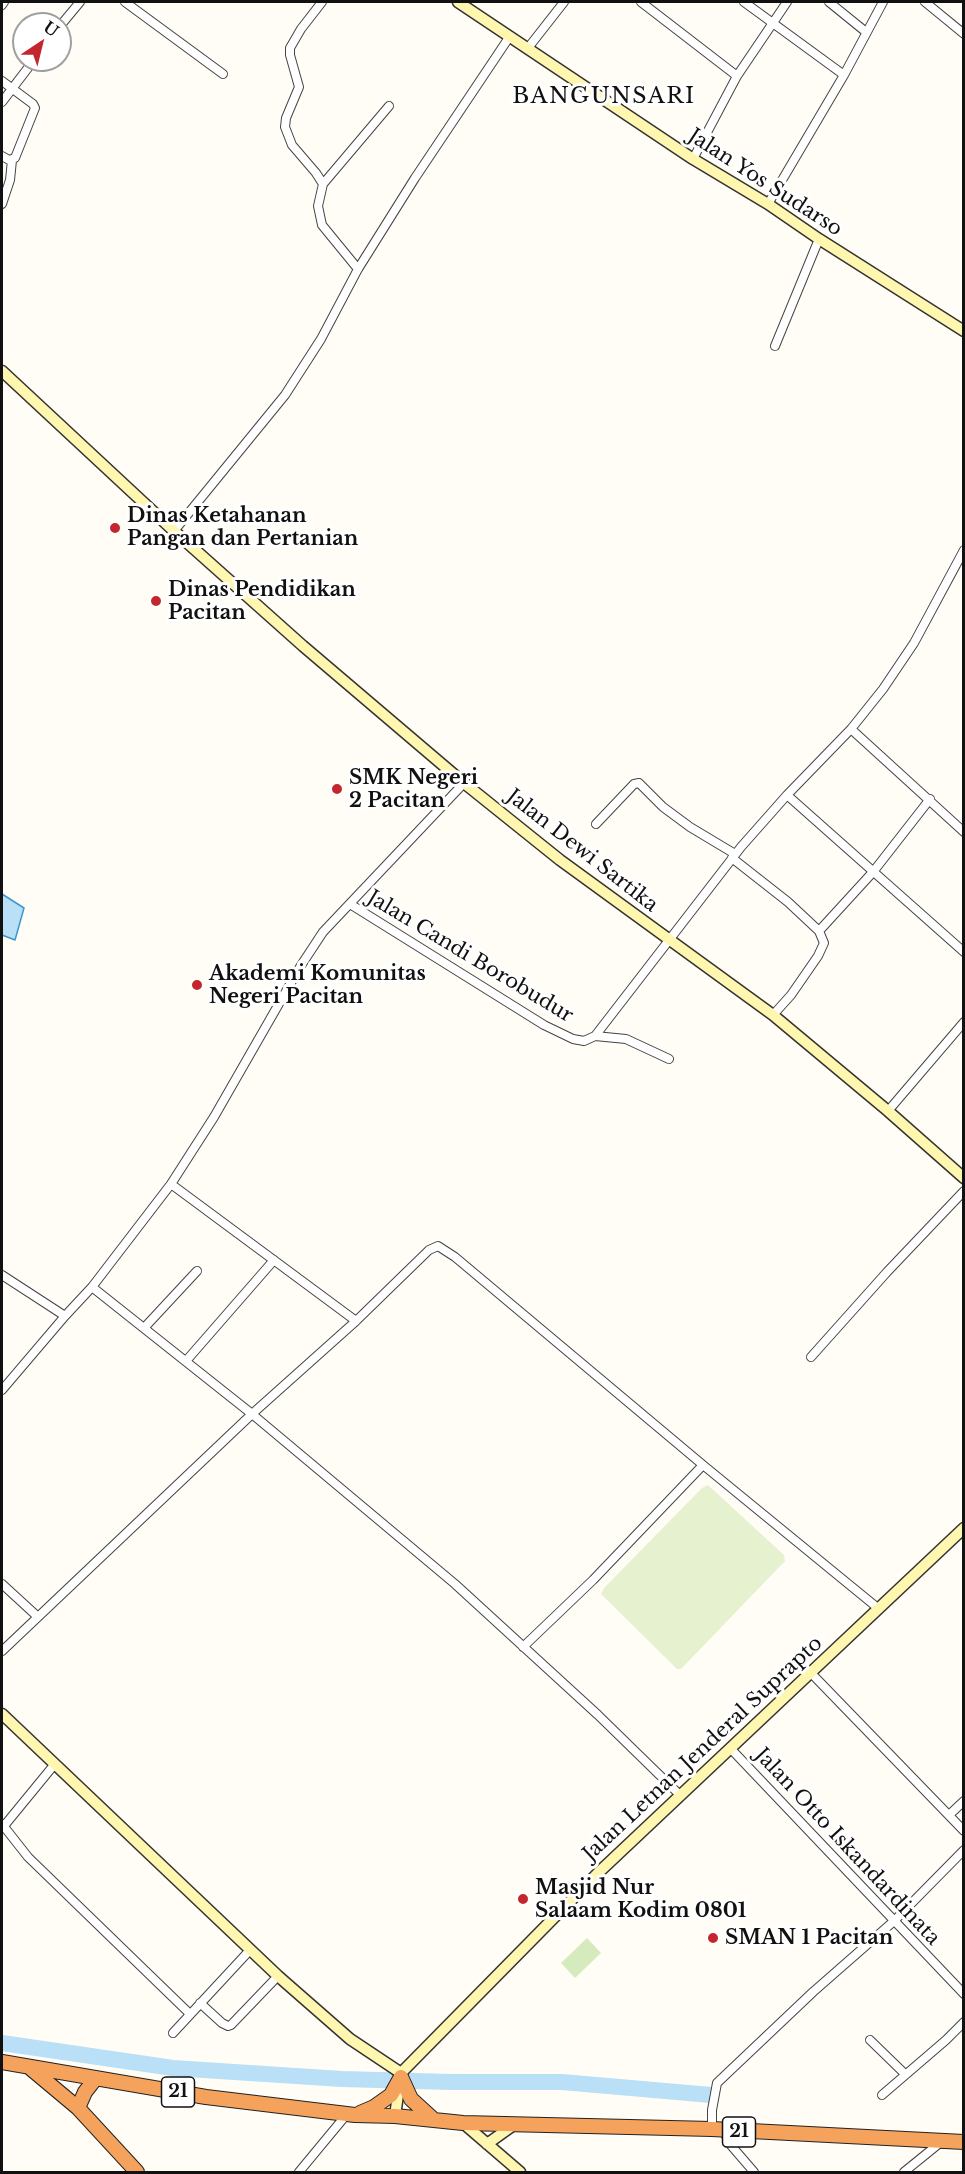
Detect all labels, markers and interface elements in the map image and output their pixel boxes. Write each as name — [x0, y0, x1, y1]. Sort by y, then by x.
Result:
north arrow — [12, 12, 72, 72]
text: U — [40, 17, 63, 41]
district label: BANGUNSARI — [512, 84, 696, 110]
street label: Jalan Yos Sudarso — [684, 124, 846, 242]
place label: Dinas Ketahanan Pangan dan Pertanian — [127, 504, 358, 551]
marker: Dinas Ketahanan Pangan dan Pertanian — [108, 521, 122, 535]
place label: Dinas Pendidikan Pacitan — [168, 578, 356, 625]
marker: Dinas Pendidikan Pacitan — [149, 594, 163, 608]
place label: SMK Negeri 2 Pacitan — [349, 766, 478, 813]
marker: SMK Negeri 2 Pacitan — [330, 782, 344, 796]
street label: Jalan Dewi Sartika — [502, 785, 662, 917]
street label: Jalan Candi Borobudur — [363, 886, 577, 1028]
place label: Akademi Komunitas Negeri Pacitan — [209, 962, 426, 1009]
marker: Akademi Komunitas Negeri Pacitan — [190, 978, 204, 992]
street label: Jalan Letnan Jenderal Suprapto — [578, 1632, 828, 1866]
street label: Jalan Otto Iskandardinata — [749, 1744, 945, 1950]
place label: Masjid Nur Salaam Kodim 0801 — [535, 1876, 746, 1923]
marker: Masjid Nur Salaam Kodim 0801 — [516, 1892, 530, 1906]
place label: SMAN 1 Pacitan — [725, 1926, 893, 1950]
marker: SMAN 1 Pacitan — [706, 1931, 720, 1945]
road number: 21 — [162, 2077, 195, 2107]
road number: 21 — [722, 2117, 756, 2147]

